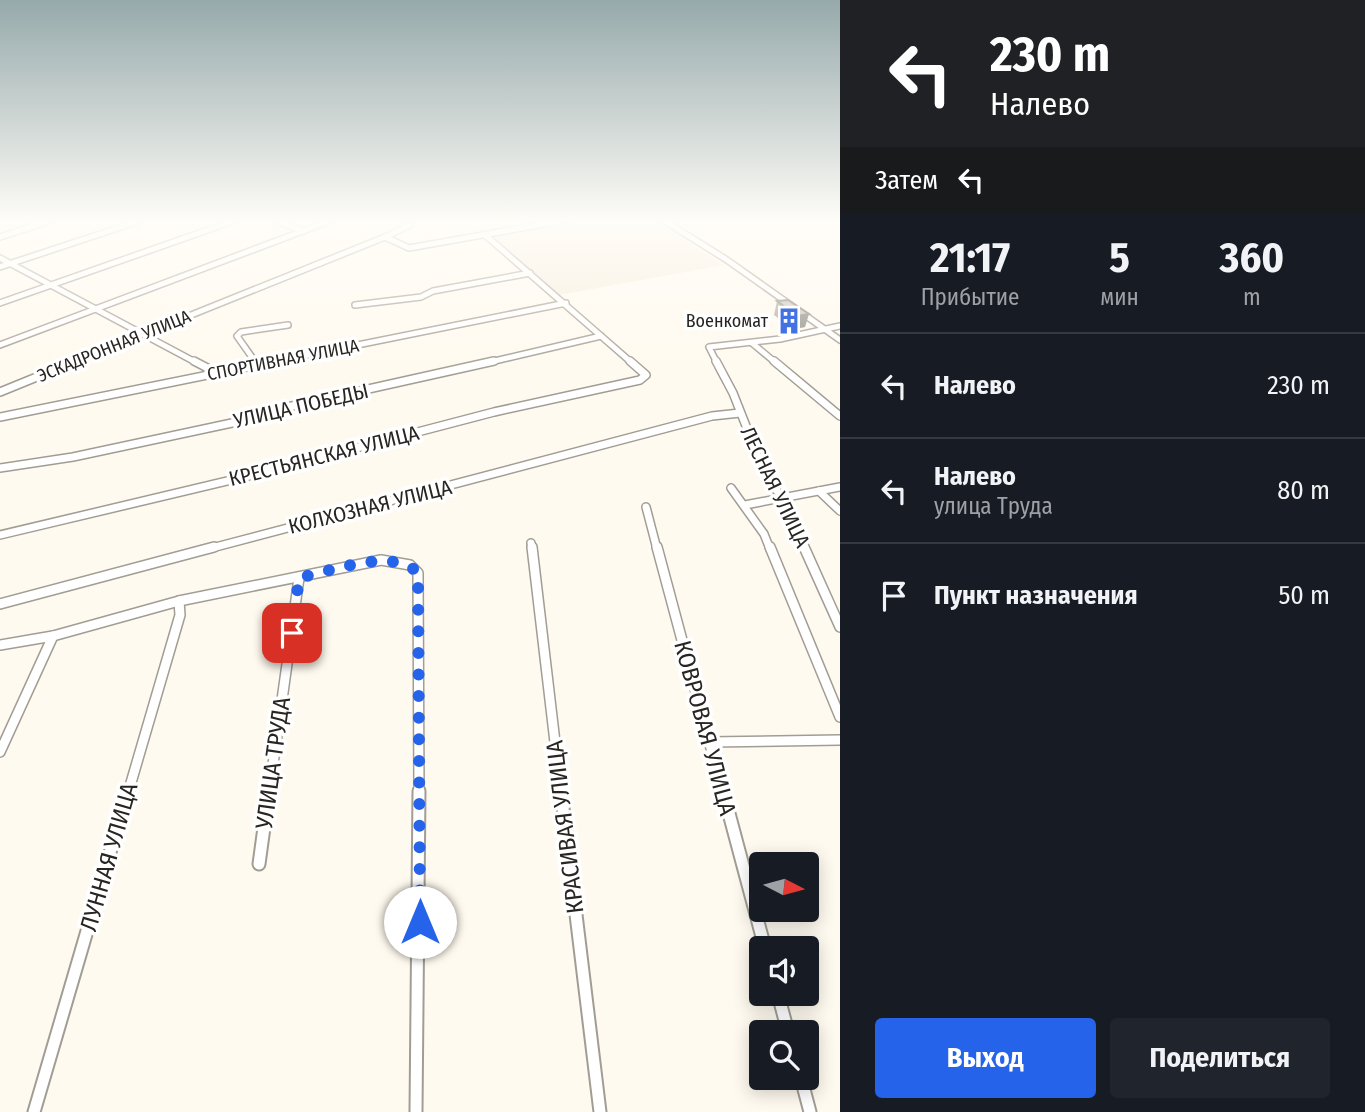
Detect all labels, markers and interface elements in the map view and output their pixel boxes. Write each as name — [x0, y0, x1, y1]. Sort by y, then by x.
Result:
text: 230 m — [990, 25, 1110, 84]
icon: left — [875, 28, 966, 119]
text: Налево — [990, 85, 1090, 123]
icon: left — [952, 161, 990, 199]
text: Затем — [875, 165, 938, 196]
text: 21:17 — [930, 233, 1010, 283]
text: 5 — [1109, 233, 1130, 283]
text: 360 — [1220, 233, 1284, 283]
text: Прибытие — [921, 283, 1019, 311]
text: мин — [1100, 283, 1139, 311]
text: m — [1243, 283, 1261, 311]
street label: ЭСКАДРОННАЯ УЛИЦА — [34, 305, 194, 387]
building icon: Военкомат — [774, 306, 804, 336]
place label: Военкомат — [686, 310, 769, 332]
street label: СПОРТИВНАЯ УЛИЦА — [205, 334, 361, 386]
icon: left — [875, 367, 913, 405]
text: Налево — [934, 370, 1016, 401]
text: 230 m — [1267, 370, 1330, 401]
street label: УЛИЦА ПОБЕДЫ — [230, 378, 371, 434]
street label: КРЕСТЬЯНСКАЯ УЛИЦА — [226, 420, 422, 492]
street label: ЛЕСНАЯ УЛИЦА — [735, 422, 815, 552]
text: Налево — [934, 461, 1016, 492]
icon: left — [875, 472, 913, 510]
street label: КОЛХОЗНАЯ УЛИЦА — [286, 474, 454, 540]
text: 80 m — [1277, 475, 1330, 506]
text: улица Труда — [934, 492, 1053, 520]
icon: arrive — [875, 577, 913, 615]
text: Пункт назначения — [934, 580, 1138, 611]
text: 50 m — [1278, 580, 1330, 611]
pin — [262, 603, 322, 663]
icon: arrive — [273, 614, 311, 652]
street label: КОВРОВАЯ УЛИЦА — [668, 638, 742, 819]
street label: УЛИЦА ТРУДА — [250, 695, 296, 832]
street label: КРАСИВАЯ УЛИЦА — [540, 738, 590, 915]
street label: ЛУННАЯ УЛИЦА — [74, 779, 144, 935]
north arrow — [749, 852, 819, 922]
map controls — [749, 852, 819, 1090]
position arrow — [383, 885, 457, 959]
button: sound — [749, 936, 819, 1006]
button: Выход — [875, 1018, 1096, 1098]
button: Поделиться — [1110, 1018, 1330, 1098]
button: search — [749, 1020, 819, 1090]

